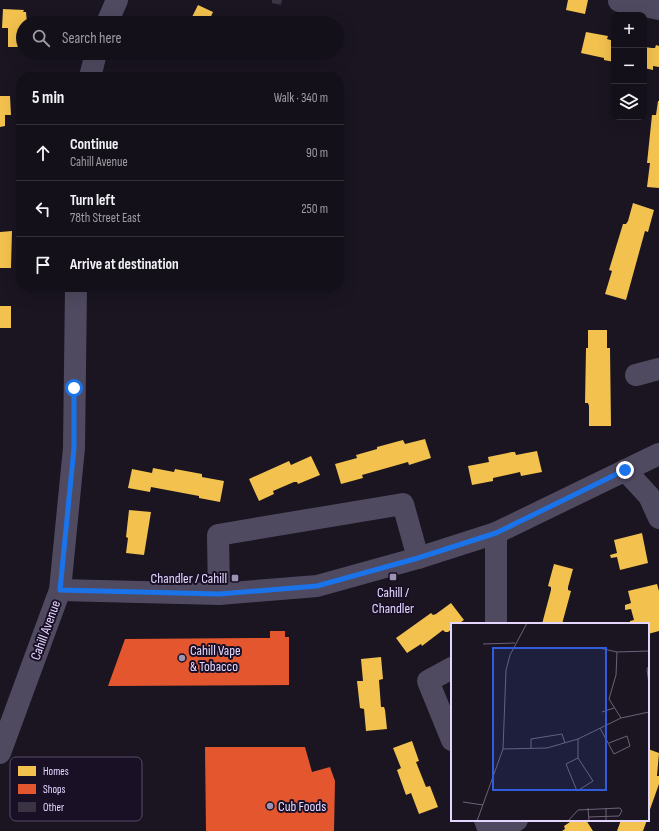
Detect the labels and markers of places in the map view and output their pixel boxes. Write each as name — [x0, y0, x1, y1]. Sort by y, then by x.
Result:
place label: Chandler / Cahill — [150, 570, 227, 587]
marker: Cahill / Chandler — [388, 572, 398, 582]
marker: Chandler / Cahill — [230, 573, 240, 583]
place label: Cahill / Chandler — [372, 584, 414, 617]
place label: Cahill Vape & Tobacco — [190, 642, 241, 675]
marker: Cahill Vape & Tobacco — [177, 653, 187, 663]
place label: Cub Foods — [278, 798, 326, 815]
marker: Cub Foods — [265, 801, 275, 811]

